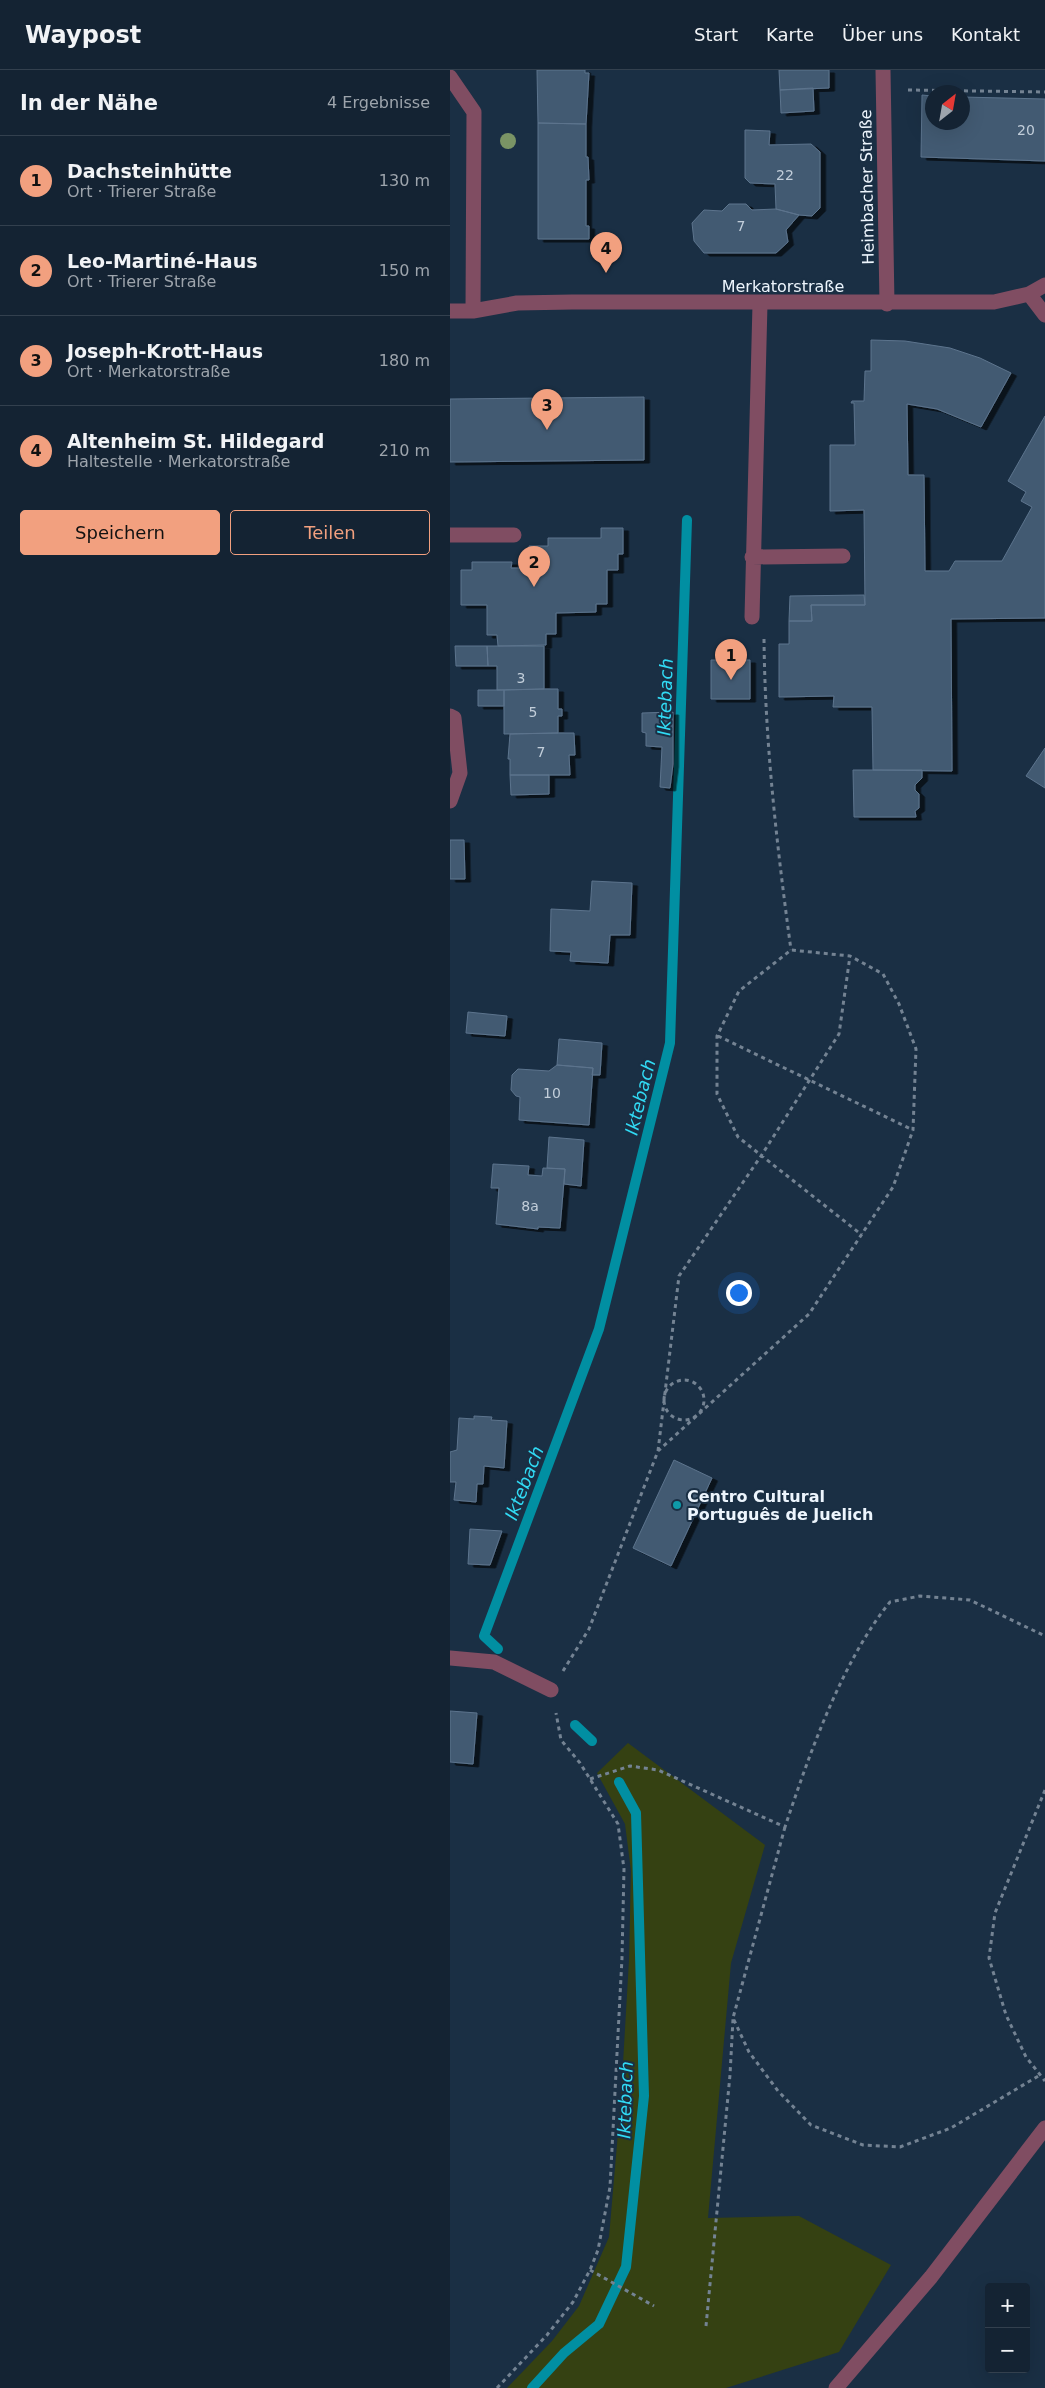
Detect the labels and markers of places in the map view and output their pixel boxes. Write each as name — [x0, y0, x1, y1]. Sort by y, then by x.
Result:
pin: 4 — [590, 232, 622, 273]
pin: 3 — [531, 389, 563, 430]
pin: 2 — [518, 546, 550, 587]
pin: 1 — [715, 639, 747, 680]
place label: Centro Cultural Português de Juelich — [687, 1487, 873, 1524]
marker: Centro Cultural Português de Juelich — [671, 1499, 683, 1511]

